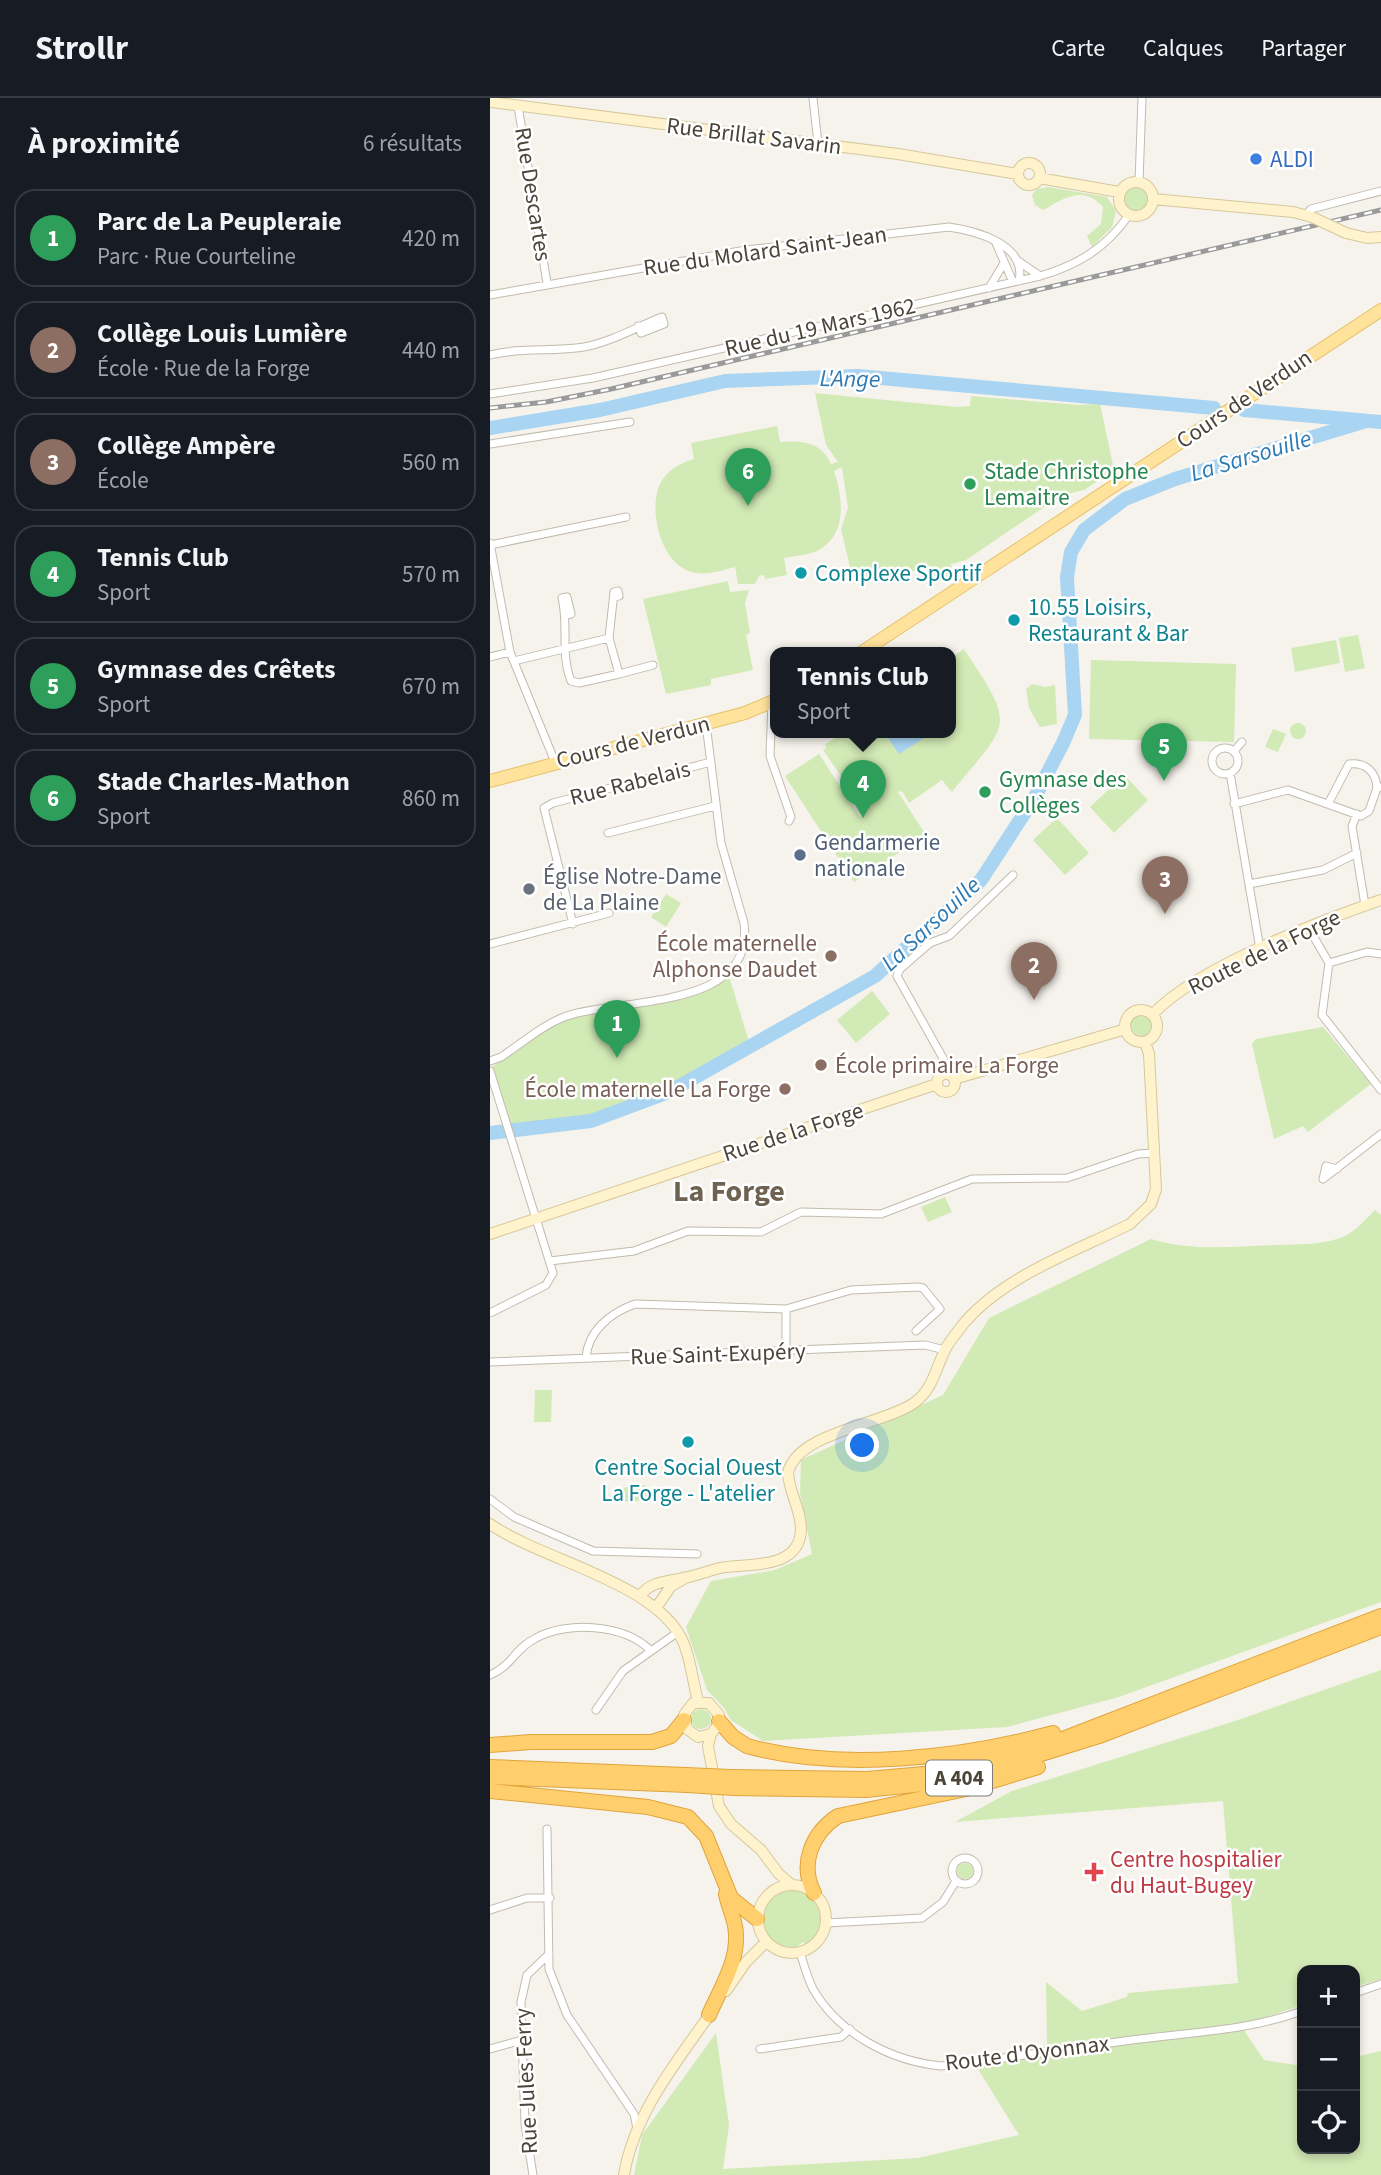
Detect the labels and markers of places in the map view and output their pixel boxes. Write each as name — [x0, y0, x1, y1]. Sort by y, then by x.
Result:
place label: ALDI — [1270, 143, 1314, 176]
marker: ALDI — [1248, 151, 1264, 167]
pin: 6 — [725, 448, 771, 506]
place label: Stade Christophe Lemaitre — [984, 455, 1148, 514]
marker: Stade Christophe Lemaitre — [962, 476, 978, 492]
place label: Complexe Sportif — [815, 557, 982, 590]
marker: Complexe Sportif — [793, 565, 809, 581]
place label: 10.55 Loisirs, Restaurant & Bar — [1028, 591, 1190, 650]
marker: 10.55 Loisirs, Restaurant & Bar — [1006, 612, 1022, 628]
pin: 5 — [1141, 723, 1187, 781]
pin: 4 — [840, 760, 886, 818]
place label: Gymnase des Collèges — [999, 763, 1127, 822]
marker: Gymnase des Collèges — [977, 784, 993, 800]
place label: Gendarmerie nationale — [814, 826, 940, 885]
marker: Gendarmerie nationale — [792, 847, 808, 863]
pin: 3 — [1142, 856, 1188, 914]
place label: Église Notre-Dame de La Plaine — [543, 860, 721, 919]
marker: Église Notre-Dame de La Plaine — [521, 881, 537, 897]
place label: École maternelle Alphonse Daudet — [653, 927, 817, 986]
pin: 2 — [1011, 942, 1057, 1000]
marker: École maternelle Alphonse Daudet — [823, 948, 839, 964]
pin: 1 — [594, 1000, 640, 1058]
place label: École primaire La Forge — [835, 1049, 1059, 1082]
marker: École primaire La Forge — [813, 1057, 829, 1073]
place label: École maternelle La Forge — [525, 1073, 771, 1106]
marker: École maternelle La Forge — [777, 1081, 793, 1097]
marker: Centre Social Ouest La Forge - L'atelier — [680, 1434, 696, 1450]
place label: Centre Social Ouest La Forge - L'atelier — [594, 1451, 782, 1510]
place label: Centre hospitalier du Haut-Bugey — [1110, 1843, 1282, 1902]
marker: Centre hospitalier du Haut-Bugey — [1084, 1862, 1104, 1882]

